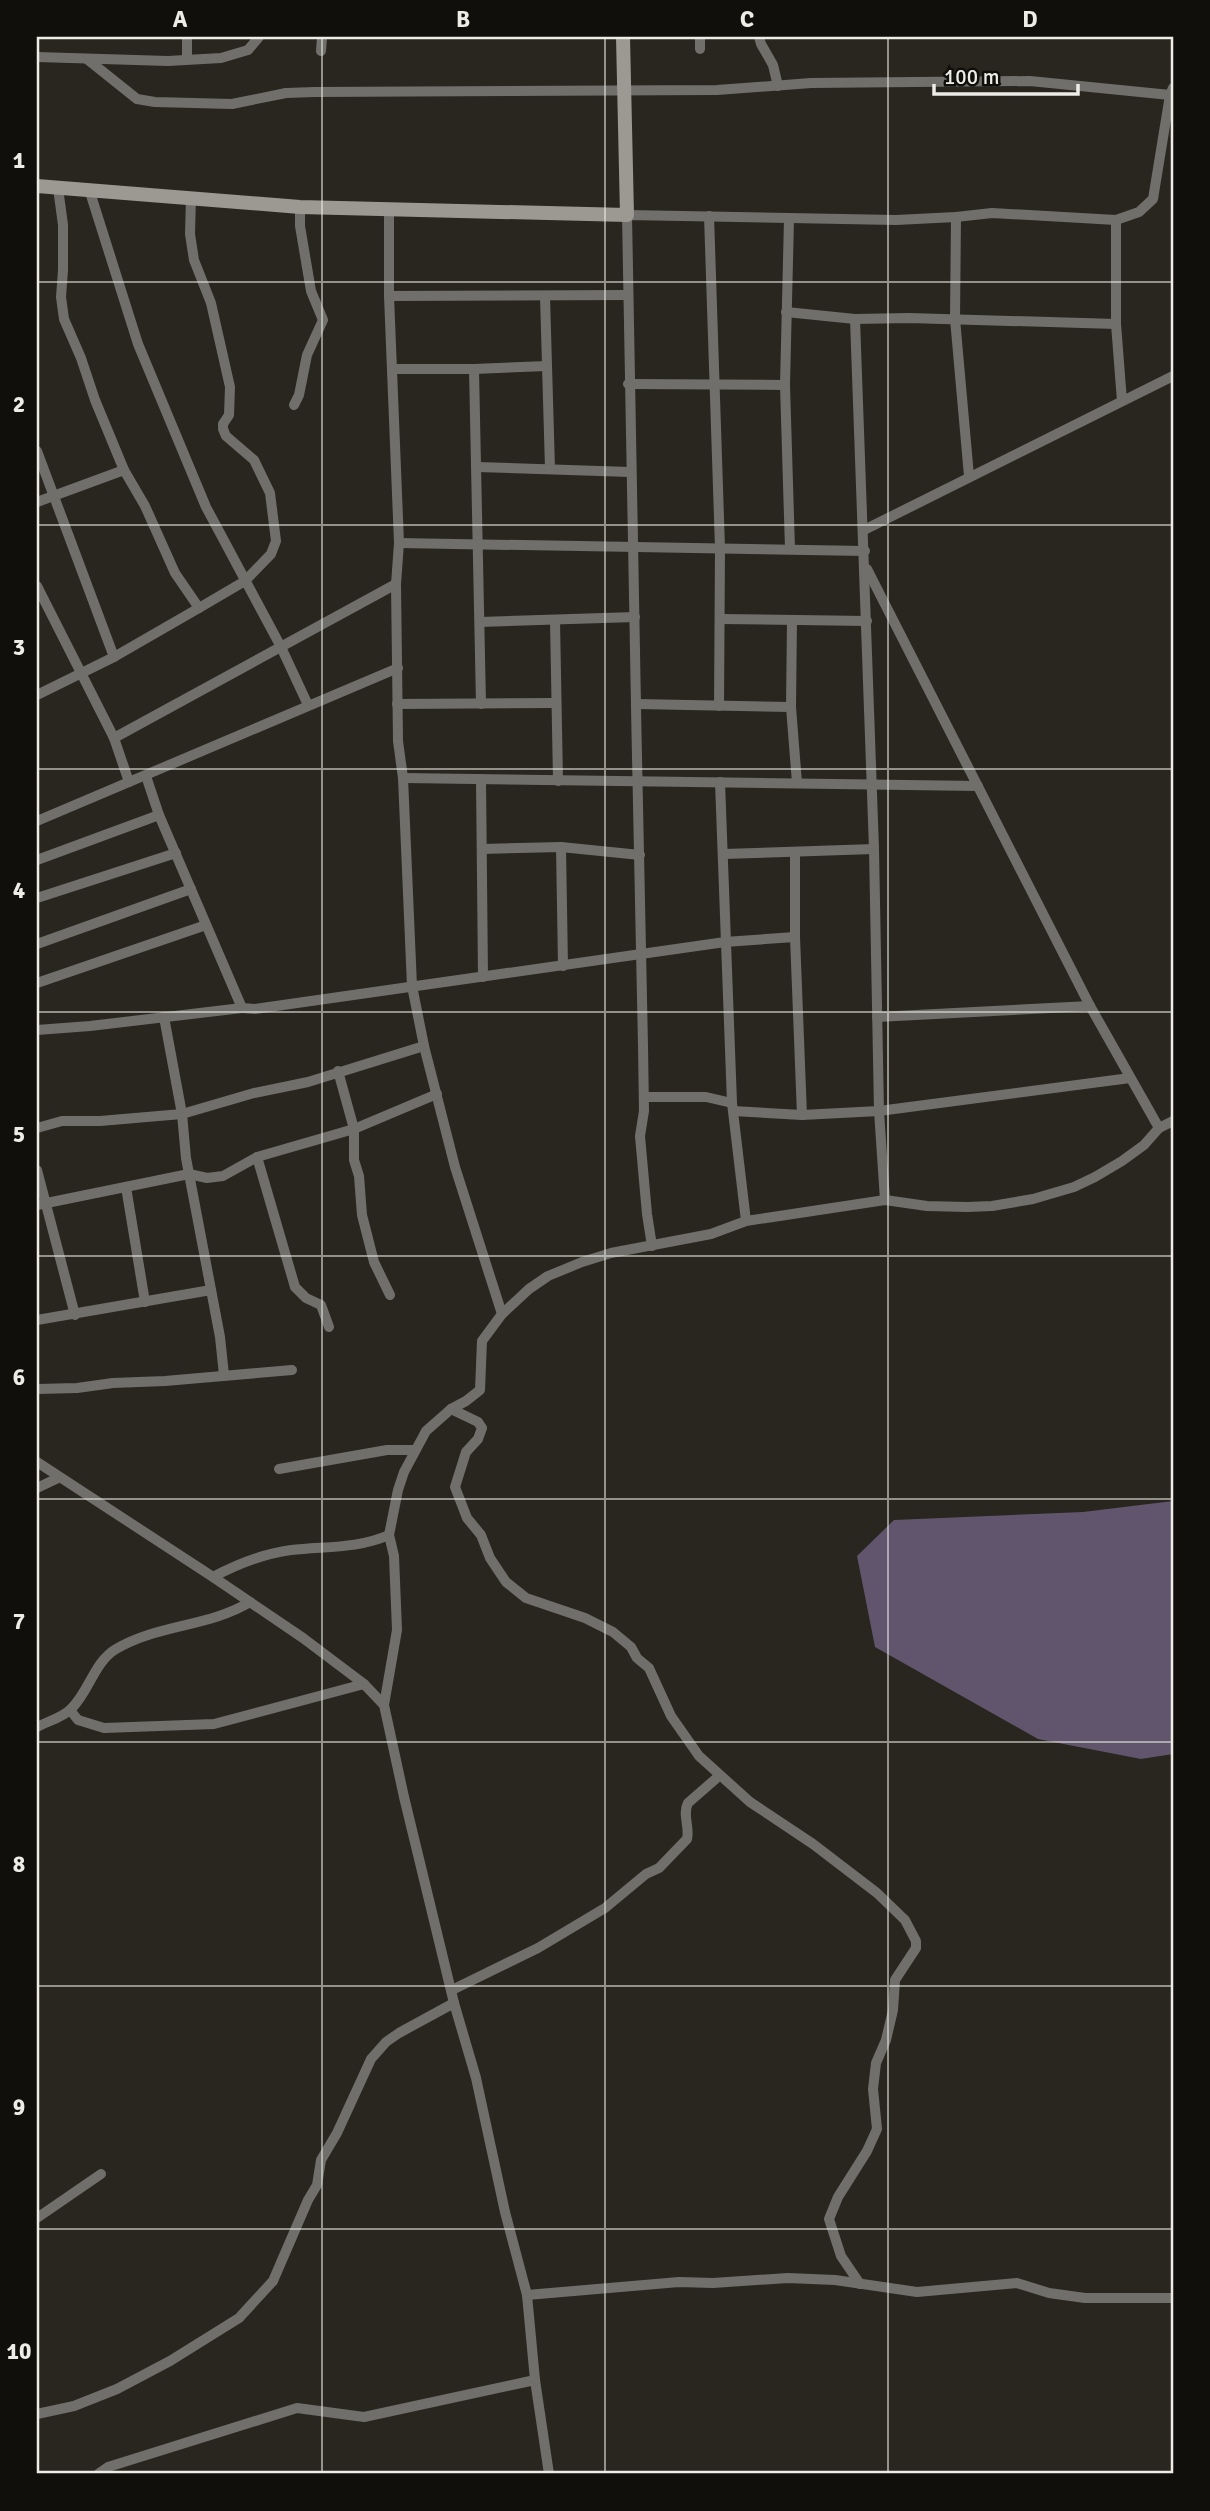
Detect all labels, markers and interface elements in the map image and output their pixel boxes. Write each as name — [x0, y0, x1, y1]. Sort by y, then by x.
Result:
text: A — [173, 5, 188, 34]
text: B — [456, 5, 470, 34]
text: C — [740, 5, 754, 34]
text: D — [1022, 5, 1038, 34]
scale bar — [934, 52, 1077, 96]
text: 100 m — [944, 64, 999, 90]
text: 1 — [13, 146, 25, 175]
text: 2 — [13, 390, 25, 419]
text: 3 — [13, 633, 25, 662]
text: 4 — [13, 876, 25, 905]
text: 5 — [13, 1120, 25, 1149]
text: 6 — [13, 1363, 25, 1392]
text: 7 — [13, 1607, 25, 1636]
text: 8 — [13, 1850, 25, 1879]
text: 9 — [13, 2093, 25, 2122]
text: 10 — [7, 2337, 31, 2366]

